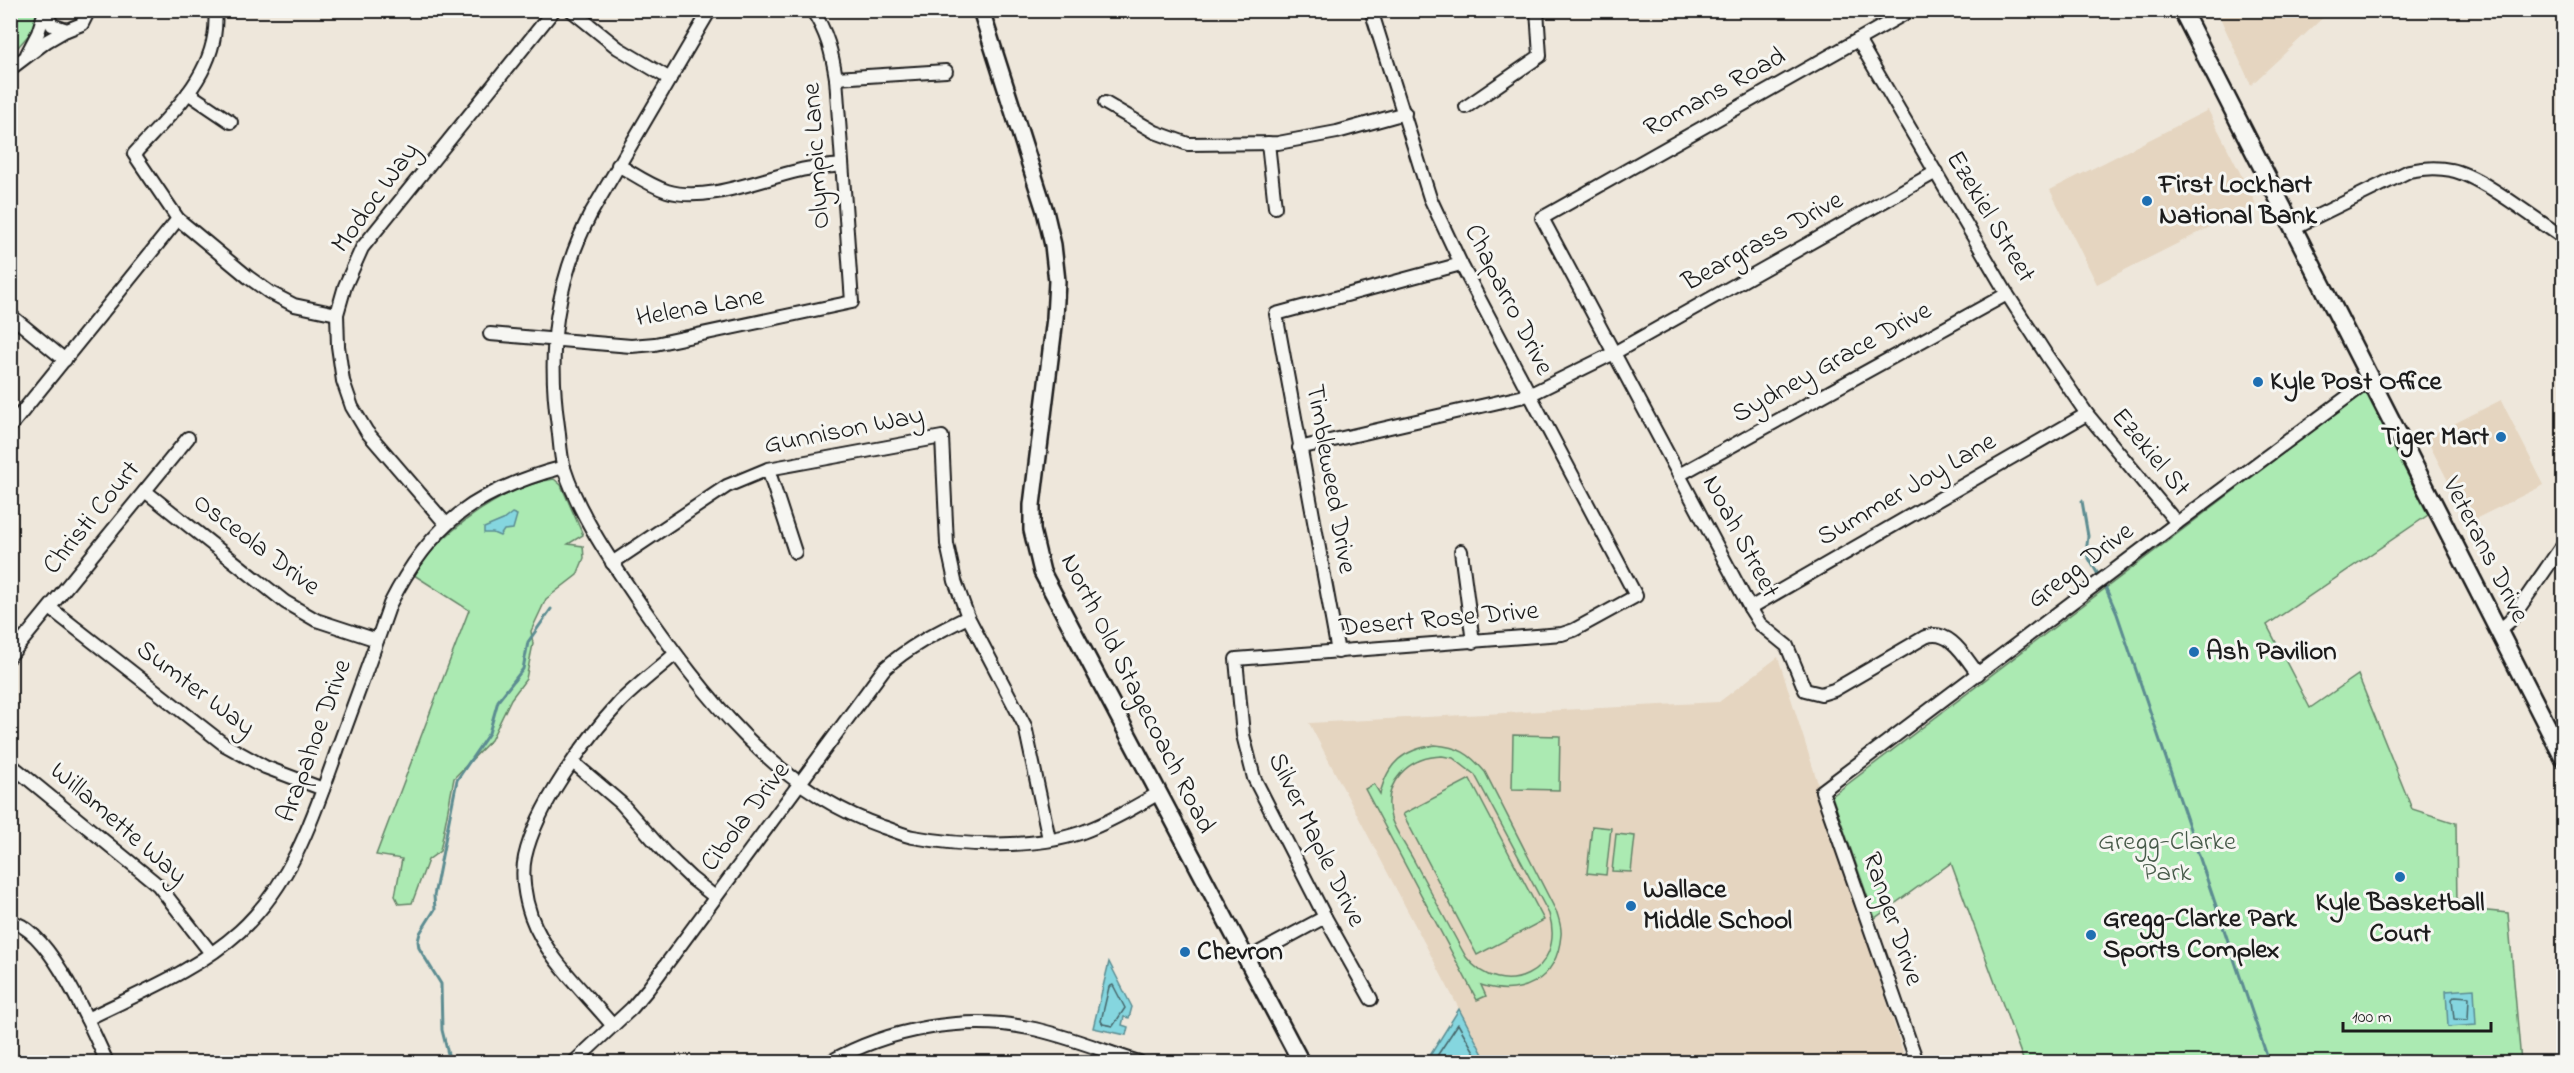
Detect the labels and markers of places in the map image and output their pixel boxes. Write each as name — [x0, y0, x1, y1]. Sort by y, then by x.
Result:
place label: First Lockhart National Bank — [2157, 166, 2318, 236]
marker: First Lockhart National Bank — [2140, 194, 2154, 208]
place label: Kyle Post Office — [2270, 363, 2443, 402]
marker: Kyle Post Office — [2251, 375, 2265, 389]
place label: Tiger Mart — [2381, 418, 2490, 458]
marker: Tiger Mart — [2494, 430, 2508, 444]
place label: Ash Pavilion — [2206, 633, 2337, 672]
marker: Ash Pavilion — [2187, 645, 2201, 659]
marker: Kyle Basketball Court — [2393, 870, 2407, 884]
place label: Wallace Middle School — [1643, 871, 1792, 941]
place label: Kyle Basketball Court — [2316, 884, 2484, 954]
marker: Wallace Middle School — [1624, 899, 1638, 913]
place label: Gregg-Clarke Park Sports Complex — [2103, 900, 2298, 970]
marker: Gregg-Clarke Park Sports Complex — [2084, 928, 2098, 942]
place label: Chevron — [1197, 933, 1283, 972]
marker: Chevron — [1178, 945, 1192, 959]

